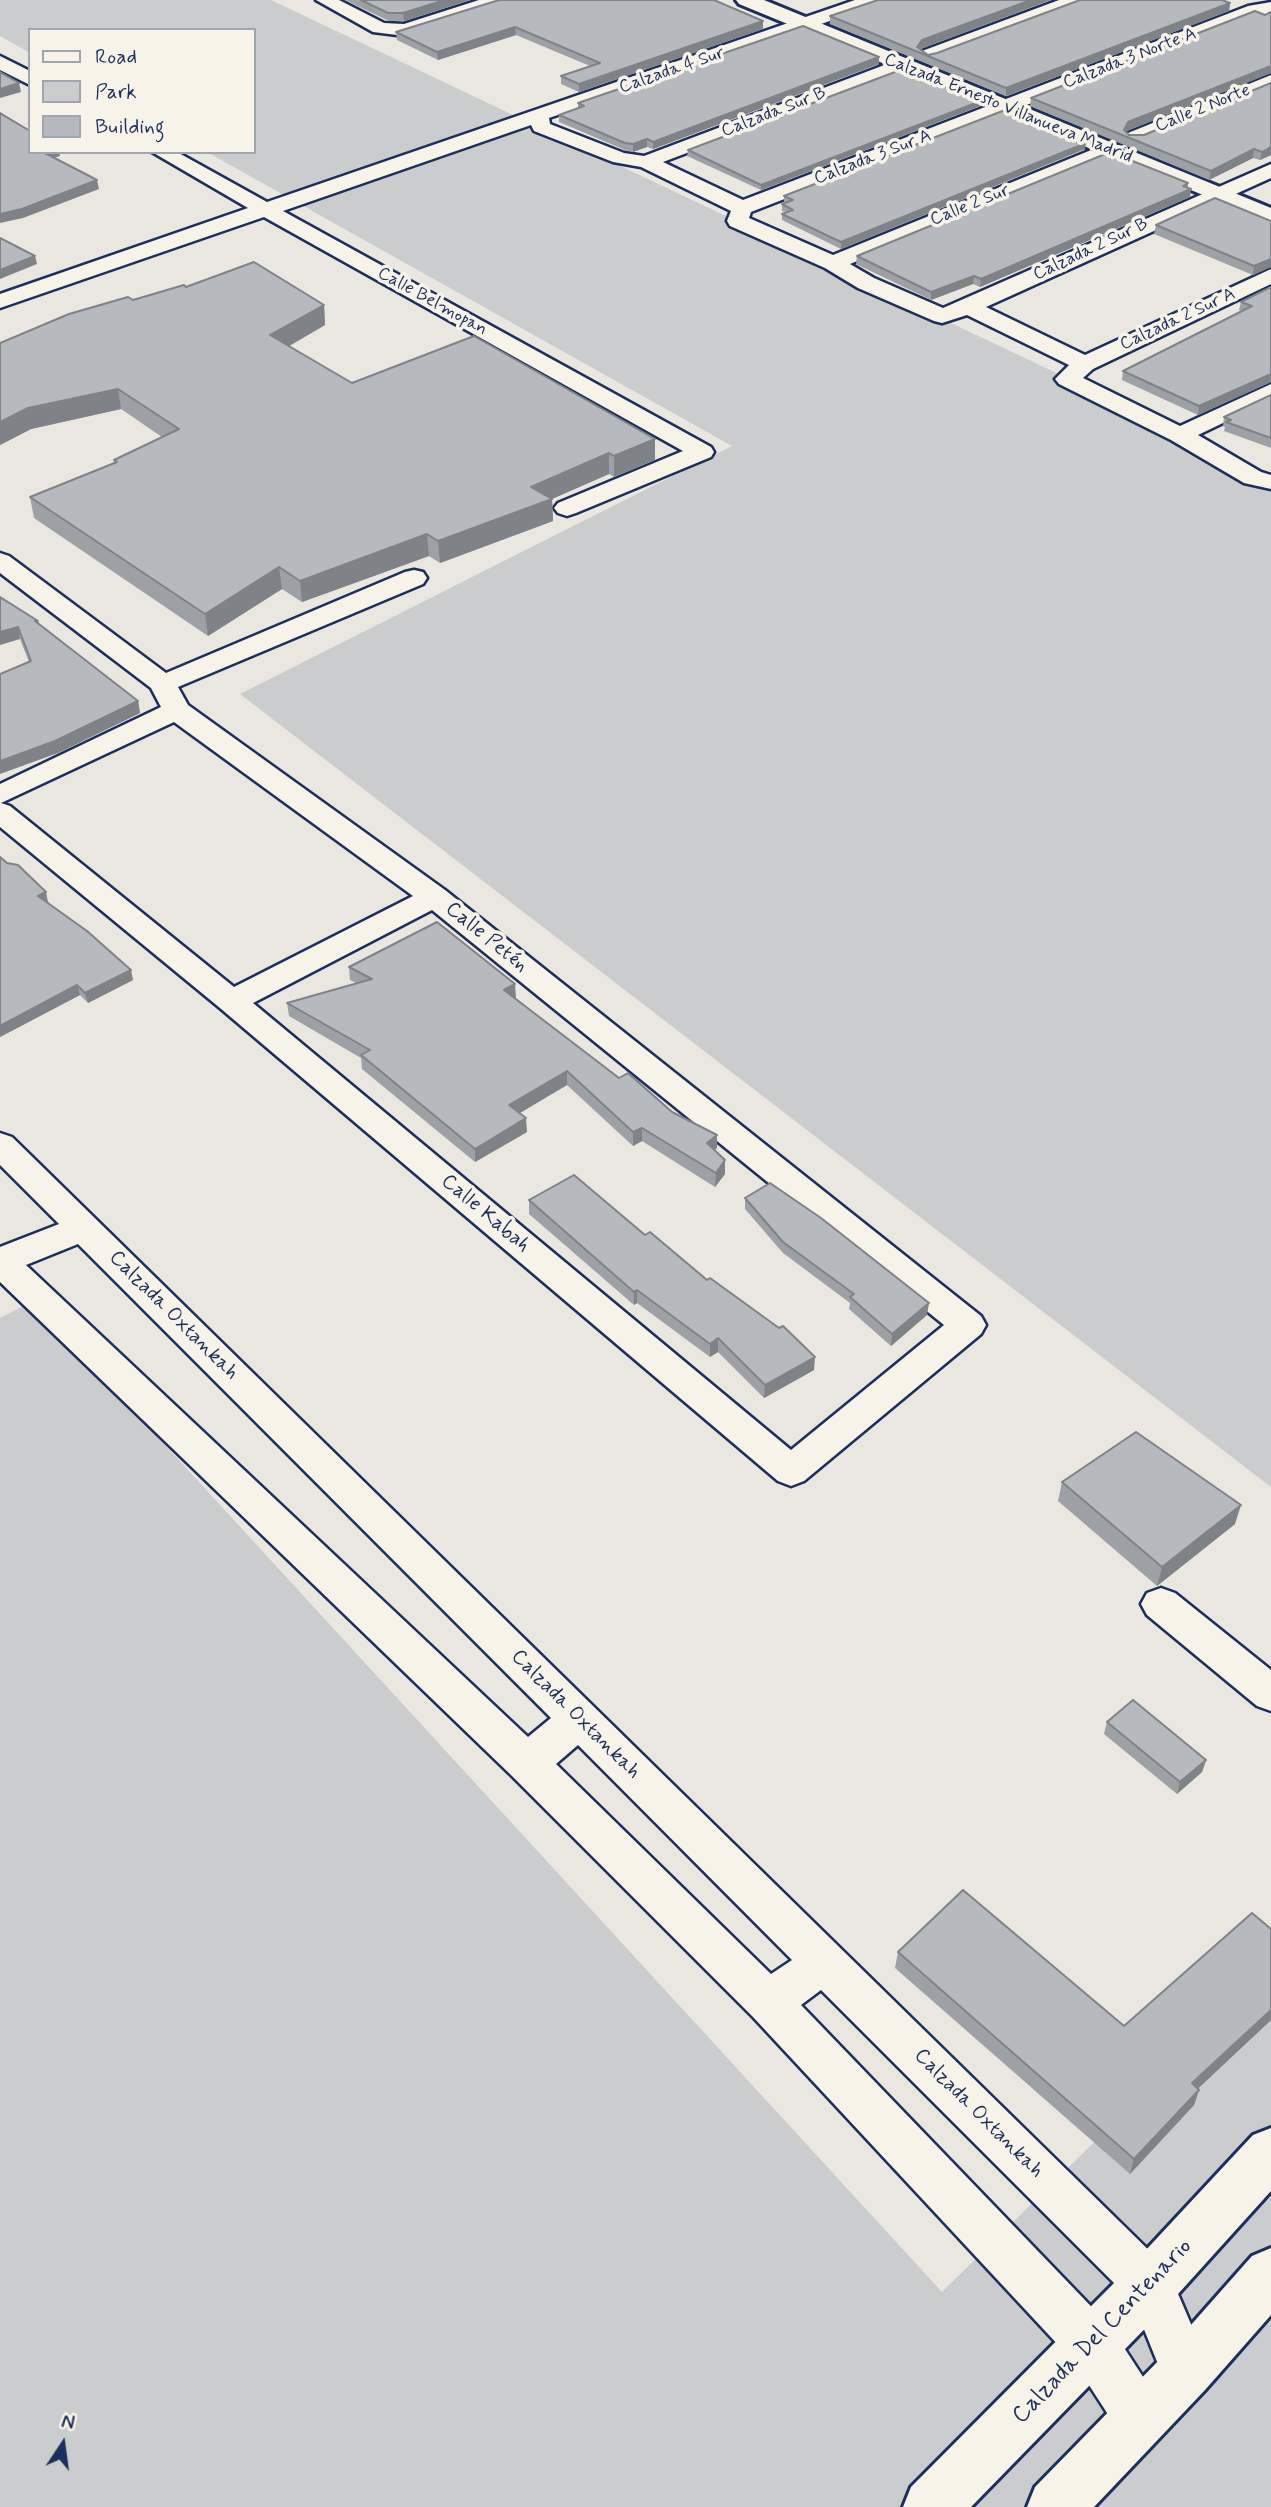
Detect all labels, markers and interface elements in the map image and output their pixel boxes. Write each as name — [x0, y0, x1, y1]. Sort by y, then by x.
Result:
street label: Calzada 3 Norte A — [1060, 24, 1200, 94]
legend — [28, 28, 256, 154]
text: Road — [95, 43, 137, 71]
street label: Calzada 4 Sur — [617, 43, 727, 99]
street label: Calzada Ernesto Villanueva Madrid — [881, 49, 1135, 169]
text: Park — [95, 78, 137, 106]
street label: Calle 2 Norte — [1152, 80, 1254, 138]
street label: Calzada Sur B — [718, 83, 830, 143]
text: Building — [95, 113, 165, 141]
street label: Calzada 3 Sur A — [811, 126, 935, 190]
street label: Calle 2 Sur — [927, 180, 1013, 232]
street label: Calzada 2 Sur B — [1030, 214, 1152, 286]
street label: Calle Belmopan — [373, 263, 491, 341]
street label: Calzada 2 Sur A — [1117, 284, 1239, 356]
street label: Calle Petén — [440, 897, 532, 979]
street label: Calle Kabah — [435, 1169, 535, 1259]
street label: Calzada Oxtankah — [103, 1246, 243, 1386]
street label: Calzada Oxtankah — [505, 1645, 645, 1785]
street label: Calzada Oxtankah — [908, 2044, 1048, 2184]
street label: Calzada Del Centenario — [1007, 2233, 1199, 2431]
north arrow — [28, 2409, 98, 2479]
text: N — [59, 2409, 77, 2437]

